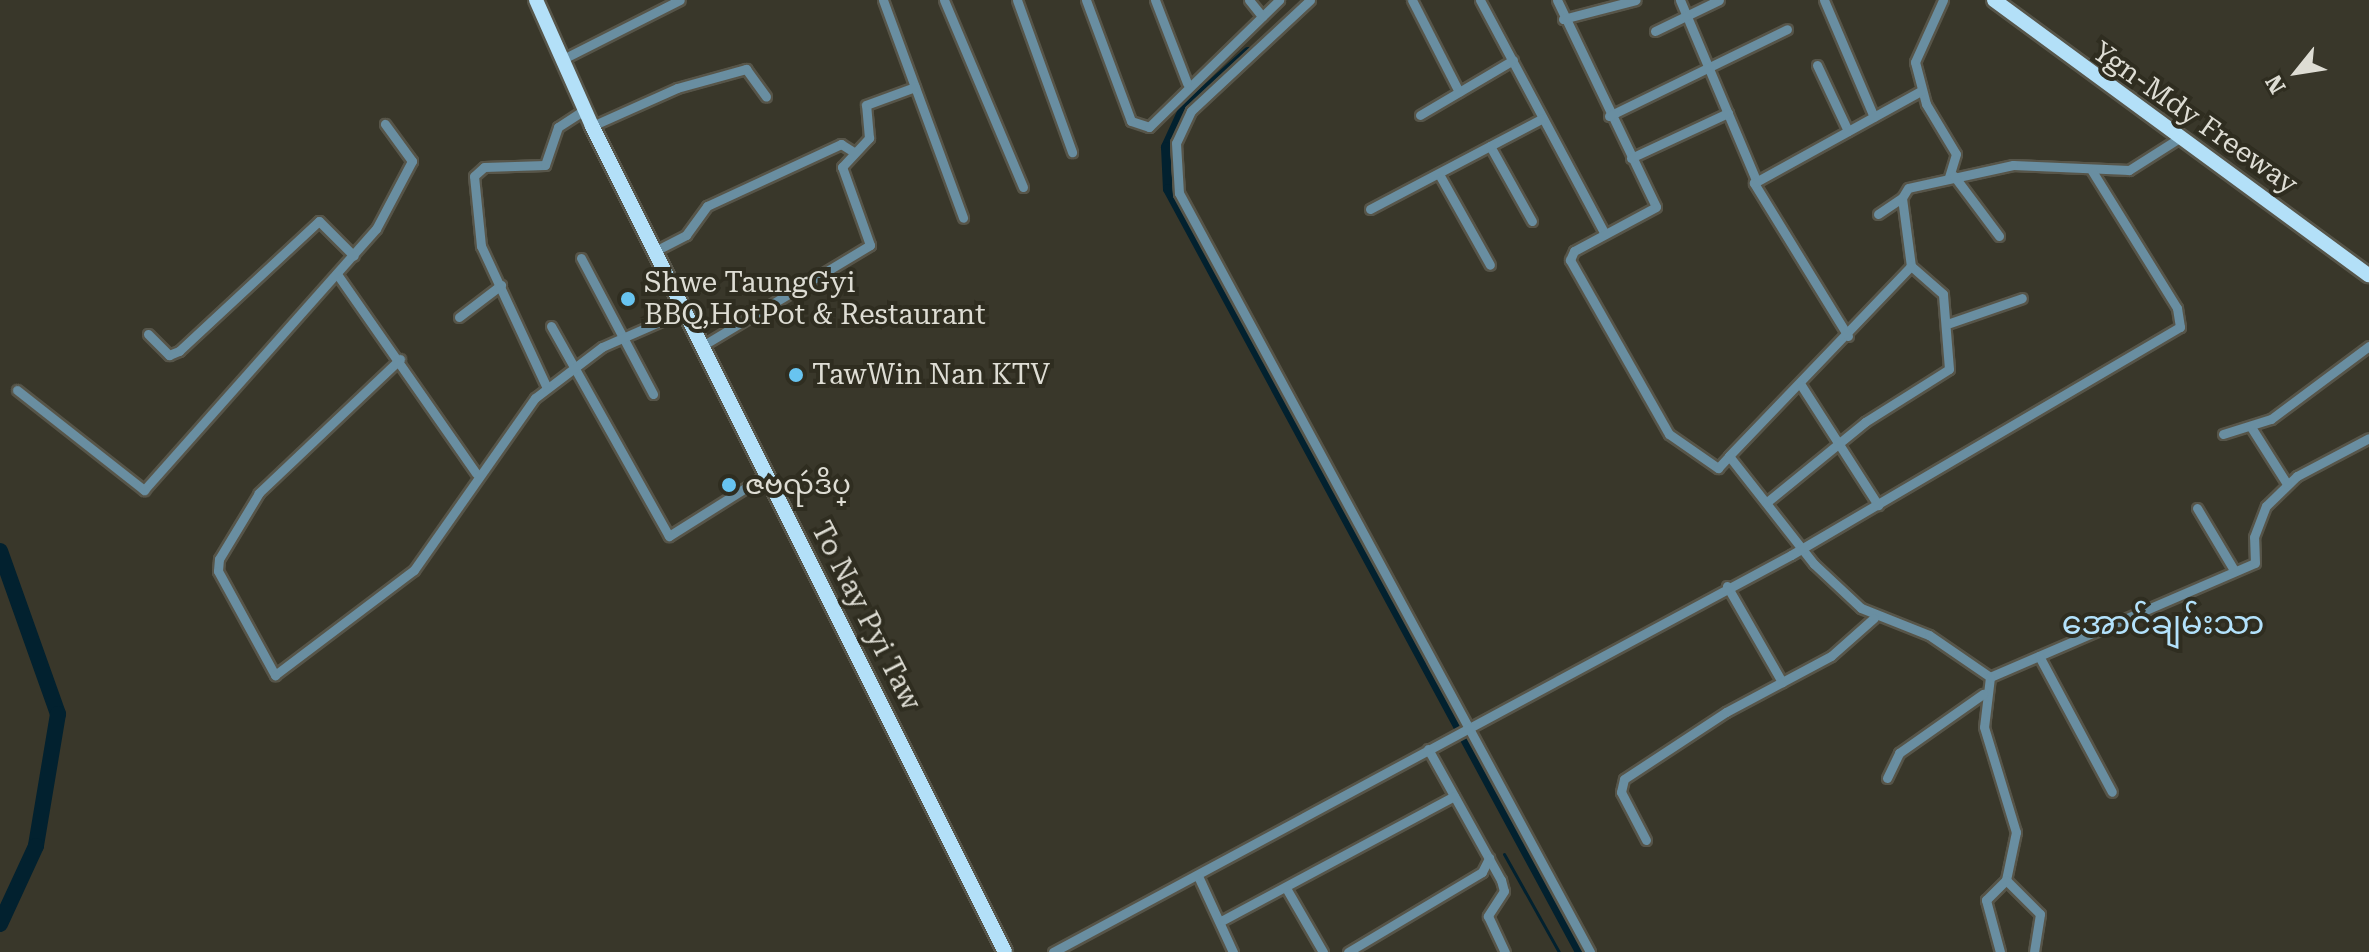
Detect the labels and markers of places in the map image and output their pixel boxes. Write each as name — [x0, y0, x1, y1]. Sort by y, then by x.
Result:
place label: Shwe TaungGyi BBQ,HotPot & Restaurant — [644, 266, 986, 332]
marker: Shwe TaungGyi BBQ,HotPot & Restaurant — [619, 290, 637, 308]
place label: TawWin Nan KTV — [812, 358, 1050, 392]
marker: TawWin Nan KTV — [787, 366, 805, 384]
place label: ဇဗၺဴဒိပ္ — [745, 468, 851, 502]
marker: ဇဗၺဴဒိပ္ — [720, 476, 738, 494]

